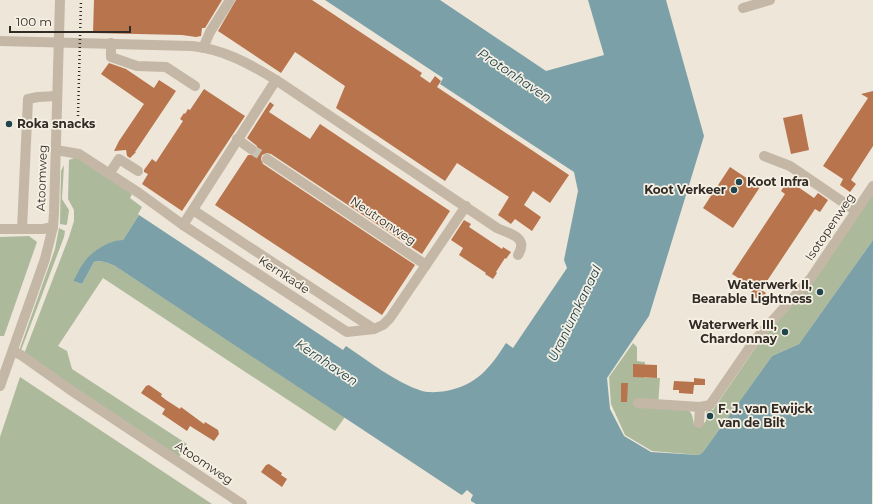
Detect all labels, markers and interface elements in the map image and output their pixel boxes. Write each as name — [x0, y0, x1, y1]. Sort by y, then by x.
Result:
scale bar — [10, 8, 130, 34]
text: 100 m — [16, 14, 52, 29]
water label: Protonhaven — [475, 45, 555, 105]
place label: Roka snacks — [17, 116, 96, 131]
marker: Roka snacks — [4, 119, 14, 129]
street label: Atoomweg — [33, 144, 50, 212]
place label: Koot Infra — [747, 174, 809, 189]
marker: Koot Infra — [734, 177, 744, 187]
place label: Koot Verkeer — [644, 182, 726, 197]
marker: Koot Verkeer — [729, 185, 739, 195]
street label: Isotopenweg — [801, 190, 858, 263]
street label: Neutronweg — [348, 193, 419, 248]
street label: Kernkade — [256, 253, 313, 297]
water label: Uraniumkanaal — [544, 262, 604, 364]
place label: Waterwerk II, Bearable Lightness — [692, 277, 813, 306]
marker: Waterwerk II, Bearable Lightness — [815, 287, 825, 297]
place label: Waterwerk III, Chardonnay — [688, 317, 778, 346]
marker: Waterwerk III, Chardonnay — [780, 327, 790, 337]
water label: Kernhaven — [293, 335, 361, 389]
place label: F. J. van Ewijck van de Bilt — [717, 401, 813, 430]
marker: F. J. van Ewijck van de Bilt — [705, 411, 715, 421]
street label: Atoomweg — [172, 438, 236, 487]

